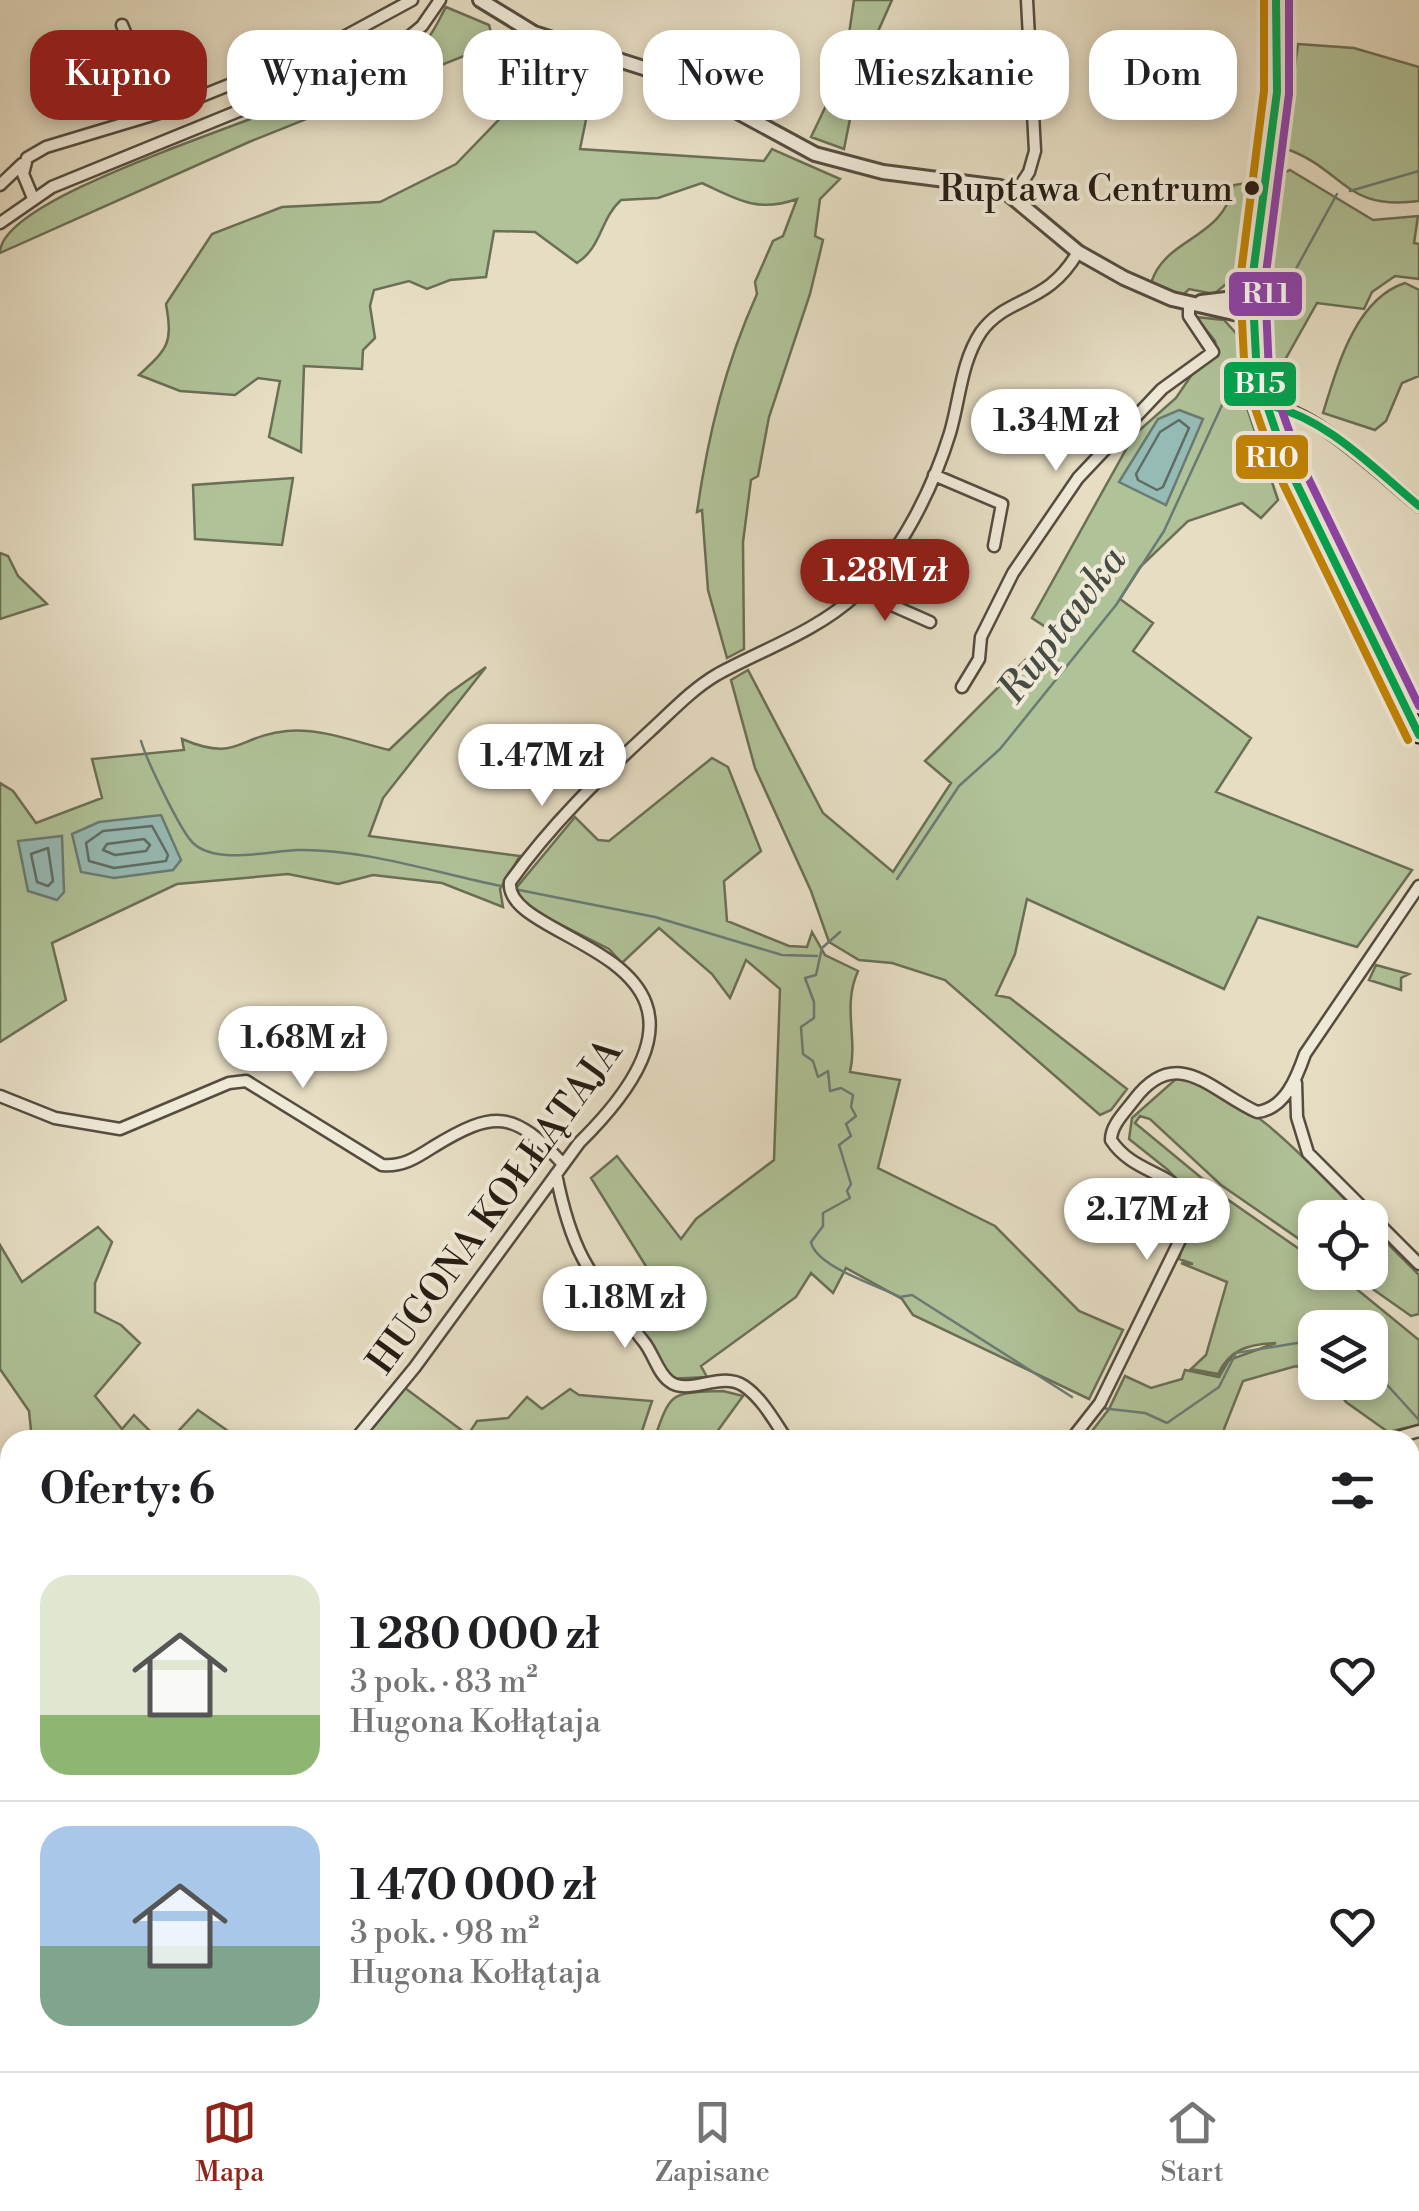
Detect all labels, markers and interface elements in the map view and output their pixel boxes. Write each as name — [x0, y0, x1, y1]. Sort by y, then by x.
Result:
chip: Kupno — [30, 30, 207, 120]
chip: Wynajem — [227, 30, 443, 120]
chip: Filtry — [463, 30, 623, 120]
chip: Nowe — [643, 30, 800, 120]
chip: Mieszkanie — [820, 30, 1069, 120]
chip: Dom — [1089, 30, 1237, 120]
place label: Ruptawa Centrum — [939, 168, 1233, 213]
marker: Ruptawa Centrum — [1242, 178, 1262, 198]
line badge: R11 — [1227, 270, 1304, 318]
text: R11 — [1242, 277, 1291, 312]
line badge: B15 — [1222, 360, 1298, 408]
text: B15 — [1234, 367, 1286, 402]
pin: 1.34M zł — [953, 389, 1159, 474]
text: 1.34M zł — [993, 401, 1119, 441]
line badge: R10 — [1234, 433, 1310, 481]
text: R10 — [1245, 441, 1299, 476]
water label: Ruptawka — [987, 536, 1138, 714]
pin: 1.28M zł — [782, 539, 988, 624]
text: 1.28M zł — [822, 551, 948, 591]
pin: 1.47M zł — [439, 724, 645, 809]
text: 1.47M zł — [480, 736, 604, 776]
pin: 1.68M zł — [200, 1006, 406, 1091]
text: 1.68M zł — [240, 1018, 366, 1058]
street label: HUGONA KOŁŁĄTAJA — [358, 1029, 633, 1384]
pin: 2.17M zł — [1044, 1178, 1250, 1263]
text: 2.17M zł — [1086, 1190, 1208, 1230]
map controls — [1298, 1200, 1388, 1400]
button: locate — [1298, 1200, 1388, 1290]
pin: 1.18M zł — [522, 1266, 728, 1351]
text: 1.18M zł — [565, 1278, 685, 1318]
button: layers — [1298, 1310, 1388, 1400]
icon: filters — [1325, 1463, 1380, 1518]
text: Oferty: 6 — [40, 1464, 215, 1517]
text: 1 280 000 zł — [350, 1609, 599, 1662]
icon: home — [120, 1615, 240, 1735]
icon: heart — [1325, 1648, 1380, 1703]
text: 3 pok. · 83 m² — [350, 1662, 538, 1702]
text: Hugona Kołłątaja — [350, 1702, 601, 1742]
text: 1 470 000 zł — [350, 1860, 596, 1913]
icon: home — [120, 1866, 240, 1986]
icon: heart — [1325, 1899, 1380, 1954]
text: 3 pok. · 98 m² — [350, 1913, 539, 1953]
text: Hugona Kołłątaja — [350, 1953, 601, 1993]
tab: Mapa — [195, 2095, 264, 2190]
tab: Zapisane — [655, 2095, 770, 2190]
tab: Start — [1160, 2095, 1224, 2190]

